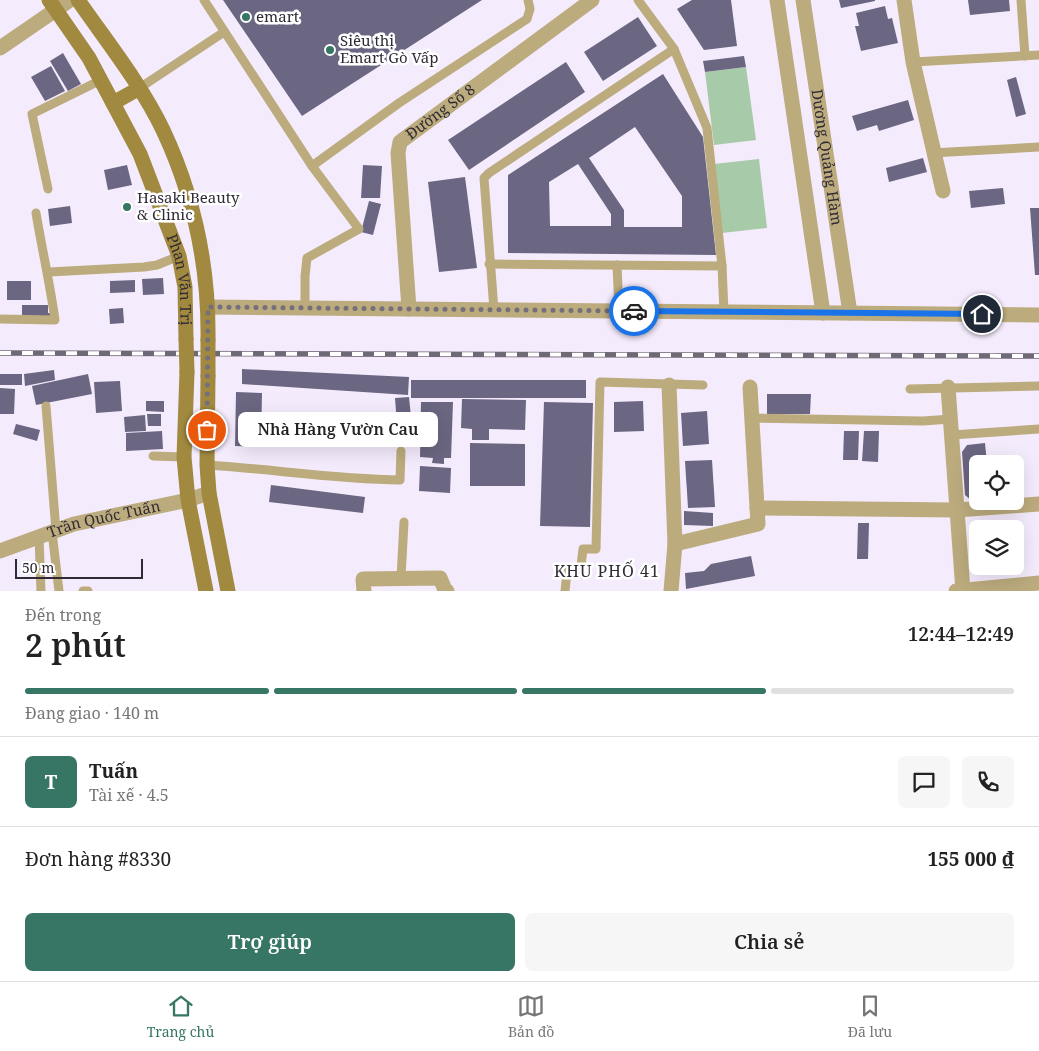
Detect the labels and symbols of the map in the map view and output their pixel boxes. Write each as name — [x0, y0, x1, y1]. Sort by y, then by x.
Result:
place label: emart — [256, 6, 299, 26]
marker: emart — [240, 11, 252, 23]
place label: Siêu thị Emart Gò Vấp — [340, 30, 438, 67]
marker: Siêu thị Emart Gò Vấp — [324, 44, 336, 56]
street label: Đường Số 8 — [401, 79, 479, 143]
street label: Dương Quảng Hàm — [808, 88, 848, 227]
place label: Hasaki Beauty & Clinic — [137, 187, 240, 224]
marker: Hasaki Beauty & Clinic — [121, 201, 133, 213]
street label: Phan Văn Trị — [162, 231, 197, 326]
courier — [609, 286, 659, 336]
pin — [961, 293, 1003, 335]
pin — [186, 409, 228, 451]
callout: Nhà Hàng Vườn Cau — [237, 412, 437, 448]
street label: Trần Quốc Tuấn — [44, 495, 162, 542]
scale bar — [15, 556, 142, 579]
district label: KHU PHỐ 41 — [554, 560, 660, 582]

